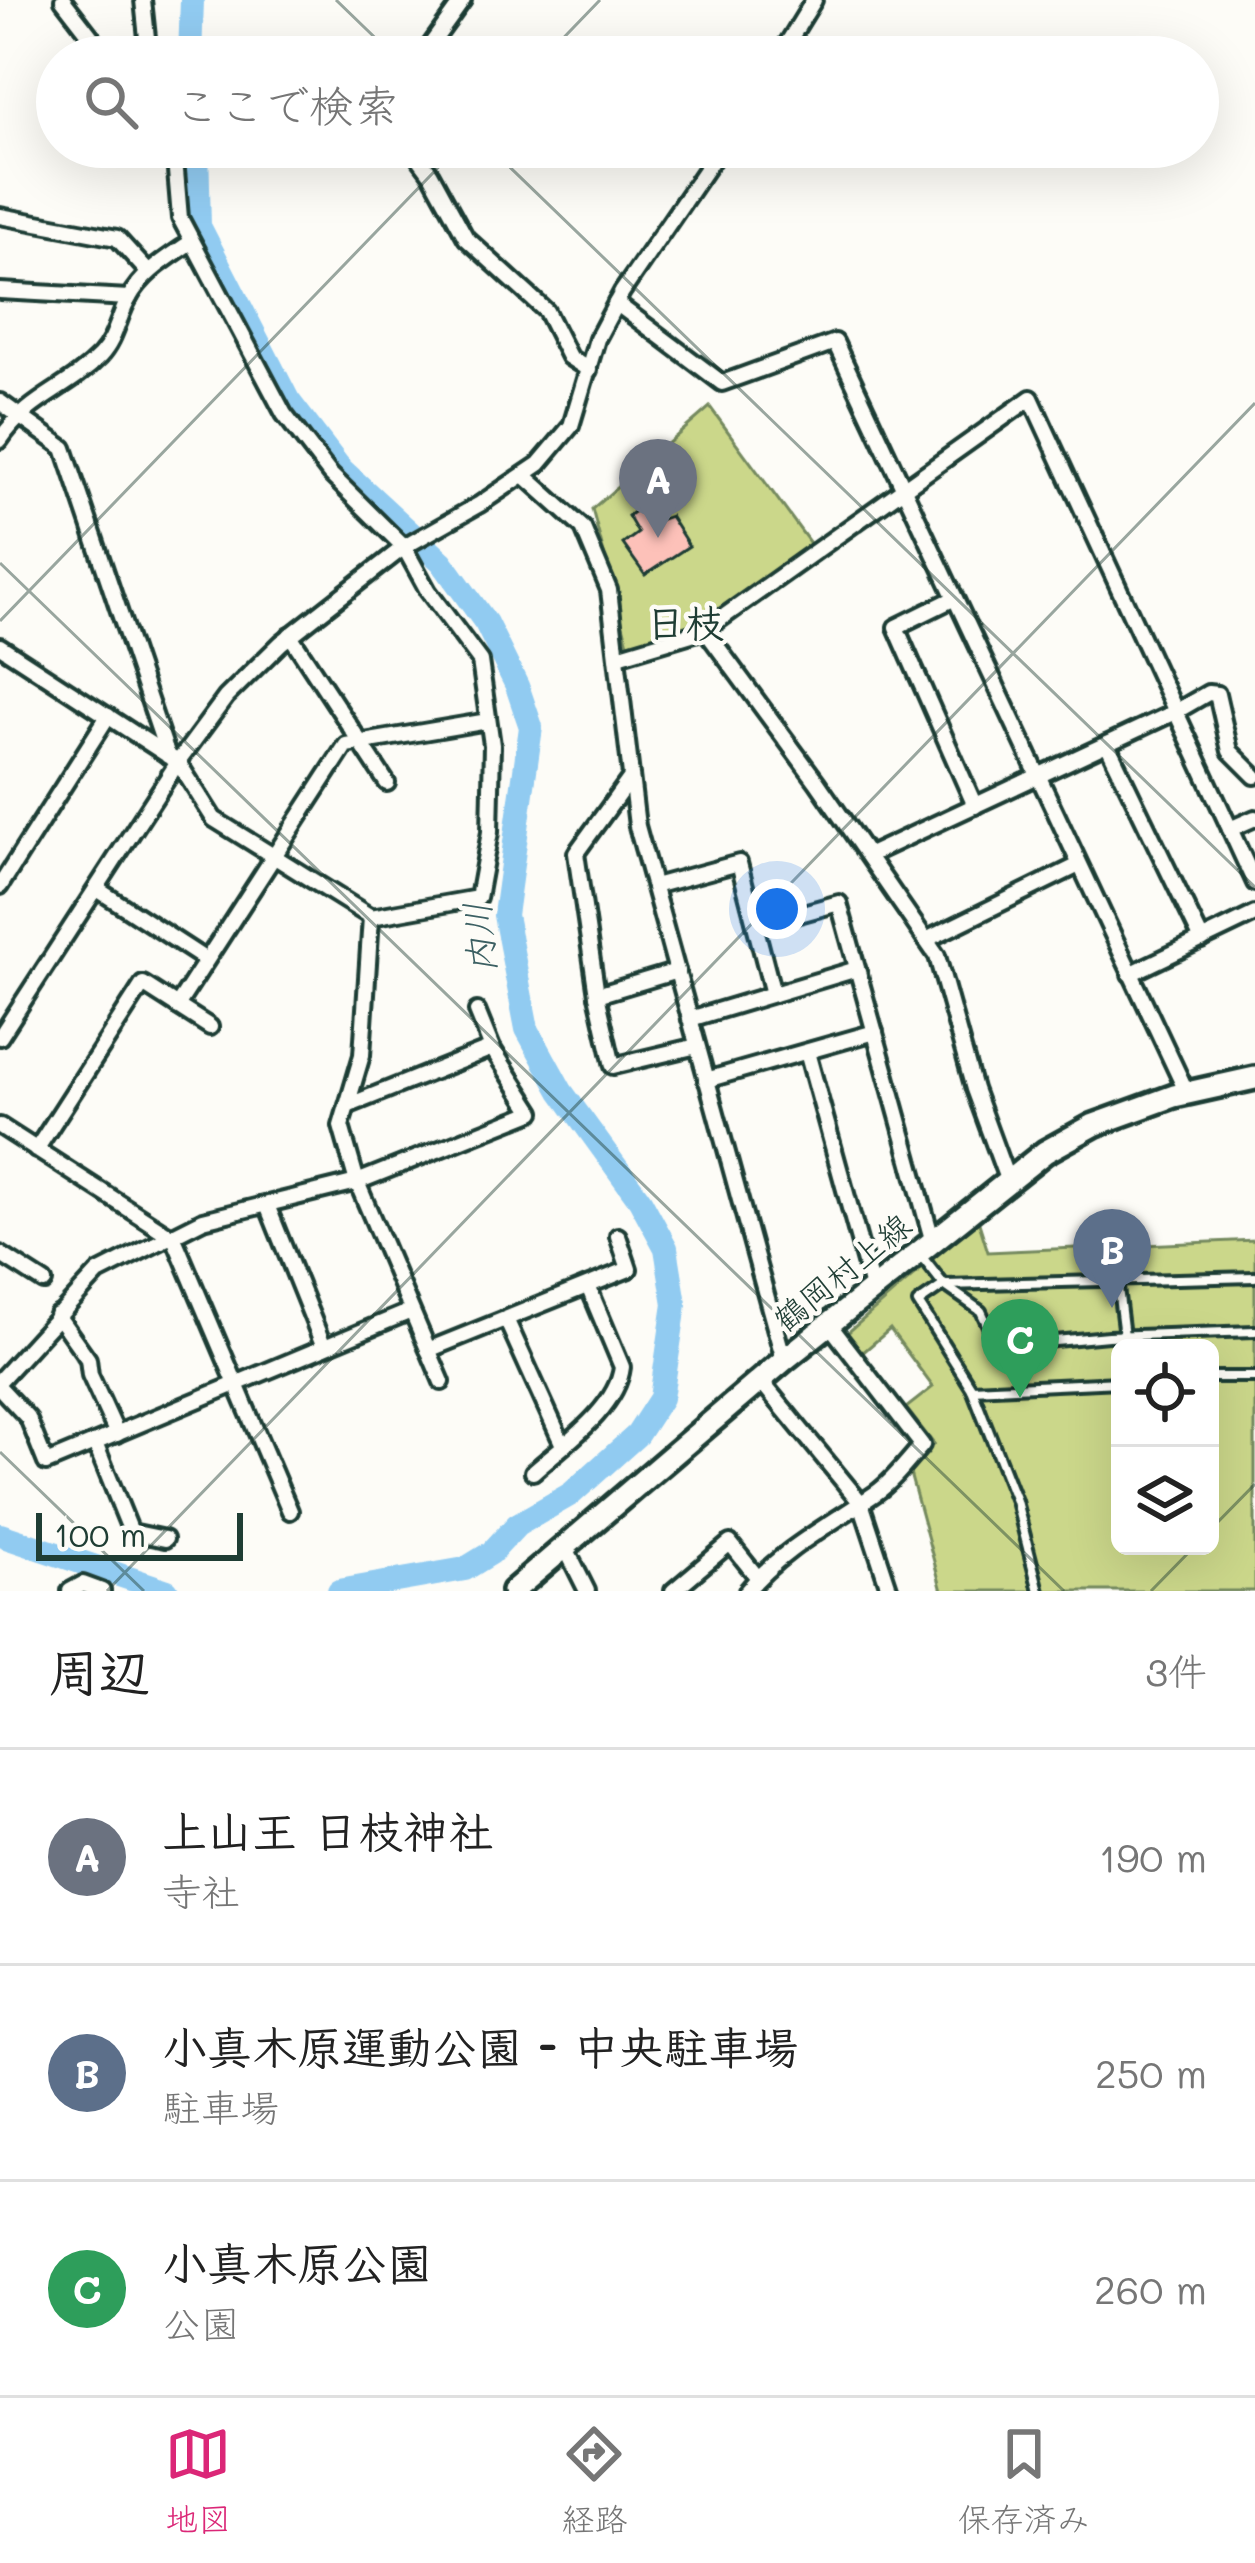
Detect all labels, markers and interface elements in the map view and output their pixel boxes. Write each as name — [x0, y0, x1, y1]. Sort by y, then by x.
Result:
search box — [36, 36, 1219, 168]
icon: search — [78, 69, 144, 135]
text: ここで検索 — [174, 75, 399, 133]
pin: A — [619, 439, 697, 538]
district label: 日枝 — [646, 596, 724, 647]
your location — [747, 879, 807, 939]
water label: 内川 — [451, 900, 505, 976]
street label: 鶴岡村上線 — [763, 1202, 919, 1340]
pin: B — [1073, 1209, 1151, 1308]
pin: C — [981, 1299, 1059, 1398]
map controls — [1111, 1339, 1219, 1555]
button: locate — [1111, 1339, 1219, 1447]
button: layers — [1111, 1447, 1219, 1555]
scale bar — [36, 1507, 243, 1560]
text: 100 m — [54, 1512, 146, 1555]
text: 周辺 — [48, 1637, 150, 1704]
text: 3件 — [1145, 1645, 1207, 1696]
text: 上山王 日枝神社 — [162, 1801, 493, 1859]
text: A — [73, 1831, 101, 1882]
text: 190 m — [1099, 1831, 1207, 1882]
text: 寺社 — [162, 1865, 240, 1916]
text: 小真木原運動公園 - 中央駐車場 — [162, 2017, 798, 2075]
text: B — [74, 2047, 100, 2098]
text: 250 m — [1095, 2047, 1207, 2098]
text: 駐車場 — [162, 2081, 279, 2132]
text: 小真木原公園 — [162, 2233, 432, 2291]
text: C — [73, 2263, 101, 2314]
text: 260 m — [1094, 2263, 1207, 2314]
text: 公園 — [162, 2297, 240, 2348]
tab: 地図 — [165, 2421, 231, 2541]
tab: 経路 — [561, 2421, 627, 2541]
tab: 保存済み — [958, 2421, 1090, 2541]

